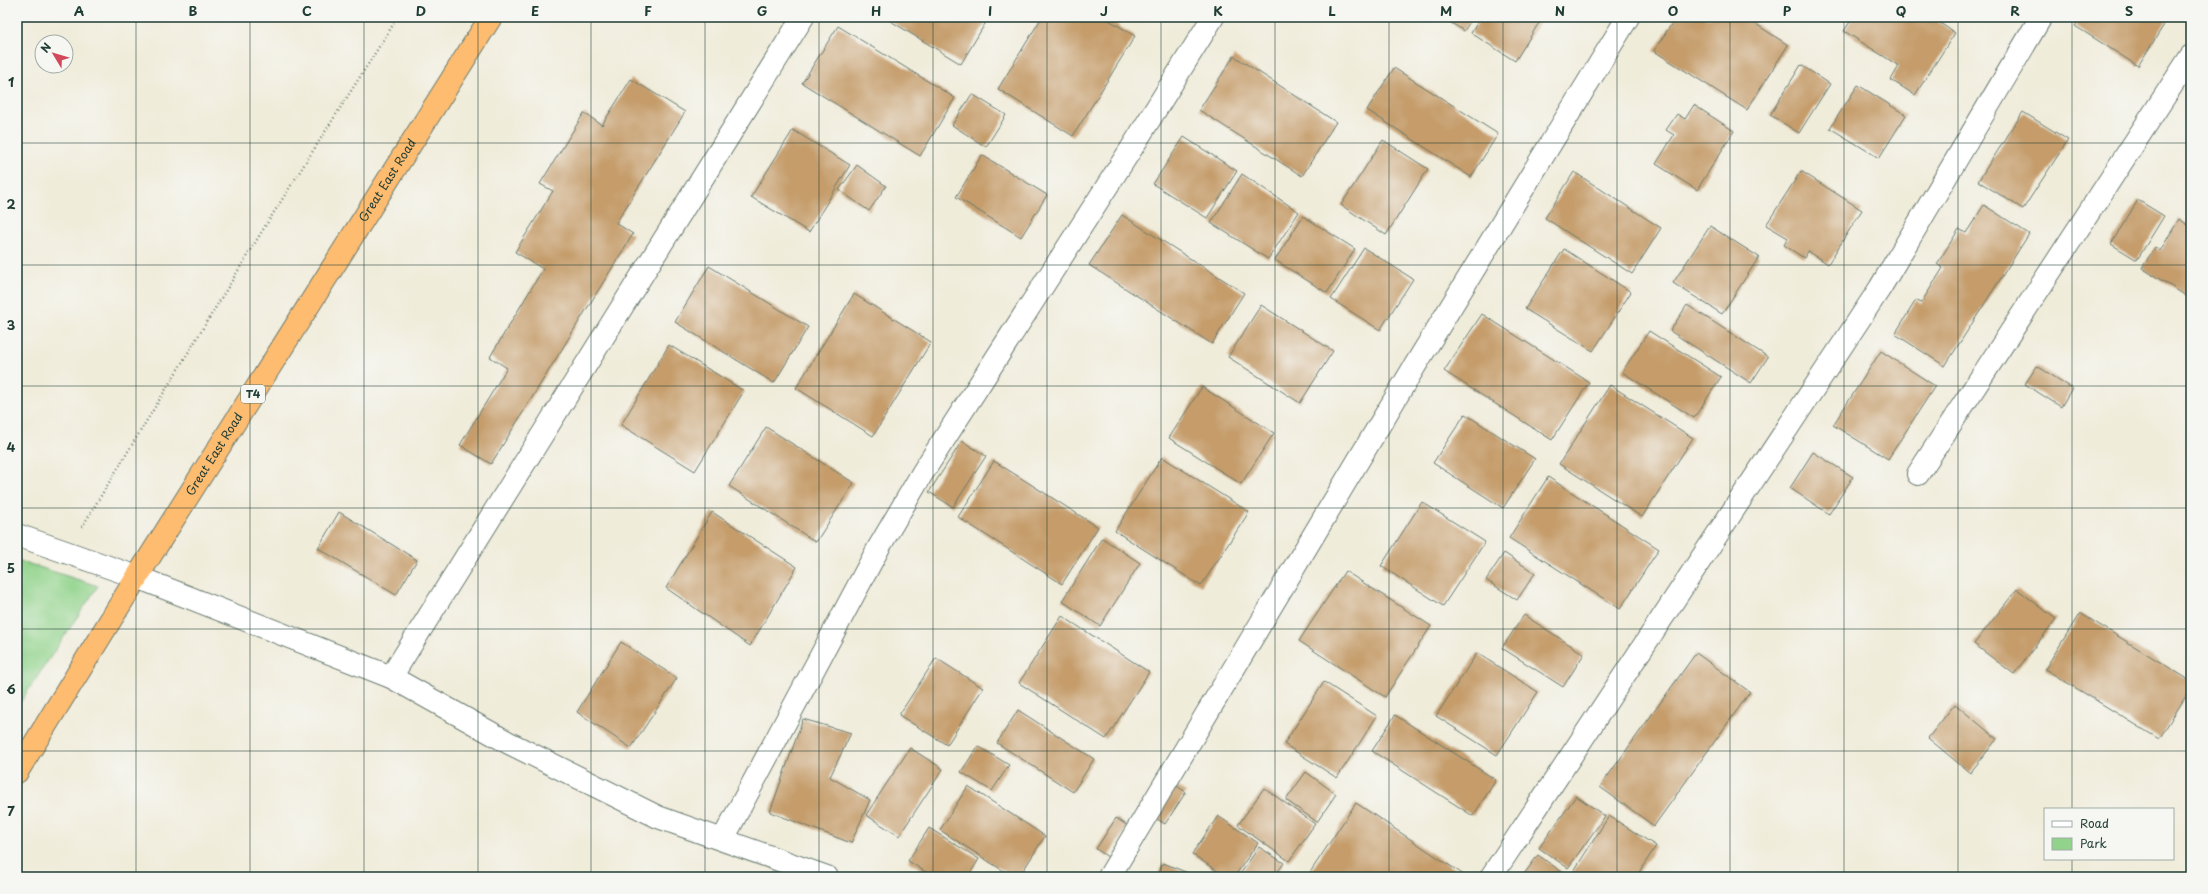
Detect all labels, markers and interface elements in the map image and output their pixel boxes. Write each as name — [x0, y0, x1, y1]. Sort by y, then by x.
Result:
text: A — [74, 1, 84, 20]
text: B — [189, 1, 198, 20]
text: C — [302, 1, 312, 20]
text: D — [416, 1, 426, 20]
text: E — [531, 1, 539, 20]
text: F — [644, 1, 652, 20]
text: G — [757, 1, 767, 20]
text: H — [871, 1, 881, 20]
text: I — [988, 1, 992, 20]
text: J — [1100, 1, 1108, 20]
text: K — [1213, 1, 1223, 20]
text: L — [1328, 1, 1336, 20]
text: M — [1440, 1, 1452, 20]
text: N — [1555, 1, 1565, 20]
text: O — [1668, 1, 1678, 20]
text: P — [1783, 1, 1792, 20]
text: Q — [1896, 1, 1906, 20]
text: R — [2010, 1, 2020, 20]
text: S — [2125, 1, 2133, 20]
north arrow — [34, 34, 74, 74]
text: N — [36, 39, 55, 56]
text: 1 — [8, 72, 14, 91]
street label: Great East Road — [354, 135, 420, 225]
text: 2 — [6, 194, 16, 213]
text: 3 — [7, 315, 16, 334]
road number: T4 — [241, 385, 265, 403]
street label: Great East Road — [181, 409, 247, 499]
text: 4 — [7, 437, 16, 456]
text: 5 — [7, 558, 15, 577]
text: 6 — [6, 679, 16, 698]
text: 7 — [7, 801, 15, 820]
legend — [2044, 808, 2174, 860]
text: Road — [2080, 814, 2109, 832]
text: Park — [2080, 834, 2107, 852]

